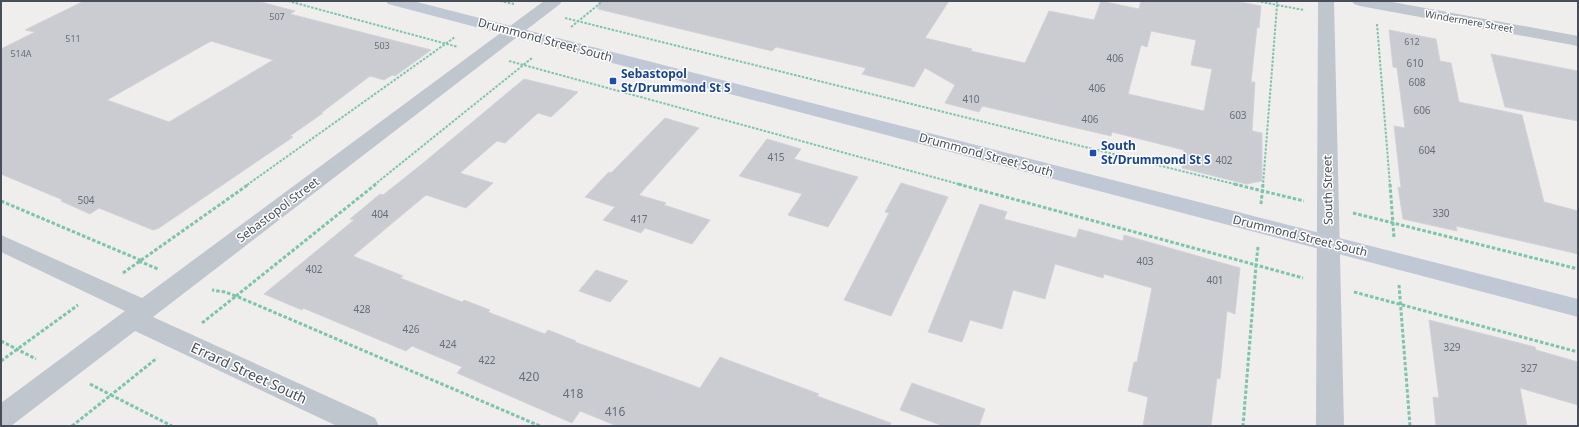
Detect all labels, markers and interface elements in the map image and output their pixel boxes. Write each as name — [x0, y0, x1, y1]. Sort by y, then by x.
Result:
street label: Windermere Street — [1424, 6, 1514, 36]
house number: 507 — [269, 10, 285, 23]
street label: Drummond Street South — [476, 13, 614, 66]
house number: 511 — [65, 32, 81, 45]
house number: 612 — [1404, 35, 1420, 48]
house number: 503 — [374, 39, 390, 52]
house number: 514A — [10, 47, 32, 60]
house number: 406 — [1106, 51, 1124, 65]
house number: 610 — [1406, 56, 1424, 70]
place label: Sebastopol St/Drummond St S — [621, 65, 731, 96]
house number: 608 — [1408, 75, 1426, 89]
marker: Sebastopol St/Drummond St S — [608, 76, 618, 86]
house number: 406 — [1088, 81, 1106, 95]
house number: 410 — [962, 92, 980, 106]
house number: 606 — [1413, 103, 1431, 117]
house number: 603 — [1229, 108, 1247, 122]
house number: 406 — [1081, 112, 1099, 126]
street label: Drummond Street South — [917, 128, 1055, 181]
place label: South St/Drummond St S — [1101, 137, 1211, 168]
house number: 604 — [1418, 143, 1436, 157]
marker: South St/Drummond St S — [1088, 148, 1098, 158]
house number: 415 — [767, 150, 785, 164]
house number: 402 — [1215, 153, 1233, 167]
street label: South Street — [1318, 154, 1337, 225]
street label: Sebastopol Street — [233, 173, 323, 246]
house number: 504 — [77, 193, 95, 207]
house number: 330 — [1432, 206, 1450, 220]
house number: 404 — [371, 207, 389, 221]
street label: Drummond Street South — [1231, 211, 1369, 261]
house number: 417 — [630, 212, 648, 226]
house number: 403 — [1136, 254, 1154, 268]
house number: 402 — [305, 262, 323, 276]
house number: 401 — [1206, 273, 1224, 287]
house number: 428 — [353, 302, 371, 316]
house number: 426 — [402, 322, 420, 336]
street label: Errard Street South — [188, 337, 310, 408]
house number: 424 — [439, 337, 457, 351]
house number: 329 — [1443, 340, 1461, 354]
house number: 422 — [478, 353, 496, 367]
house number: 327 — [1520, 361, 1538, 375]
house number: 420 — [519, 368, 539, 385]
house number: 418 — [563, 385, 583, 402]
house number: 416 — [605, 403, 625, 420]

